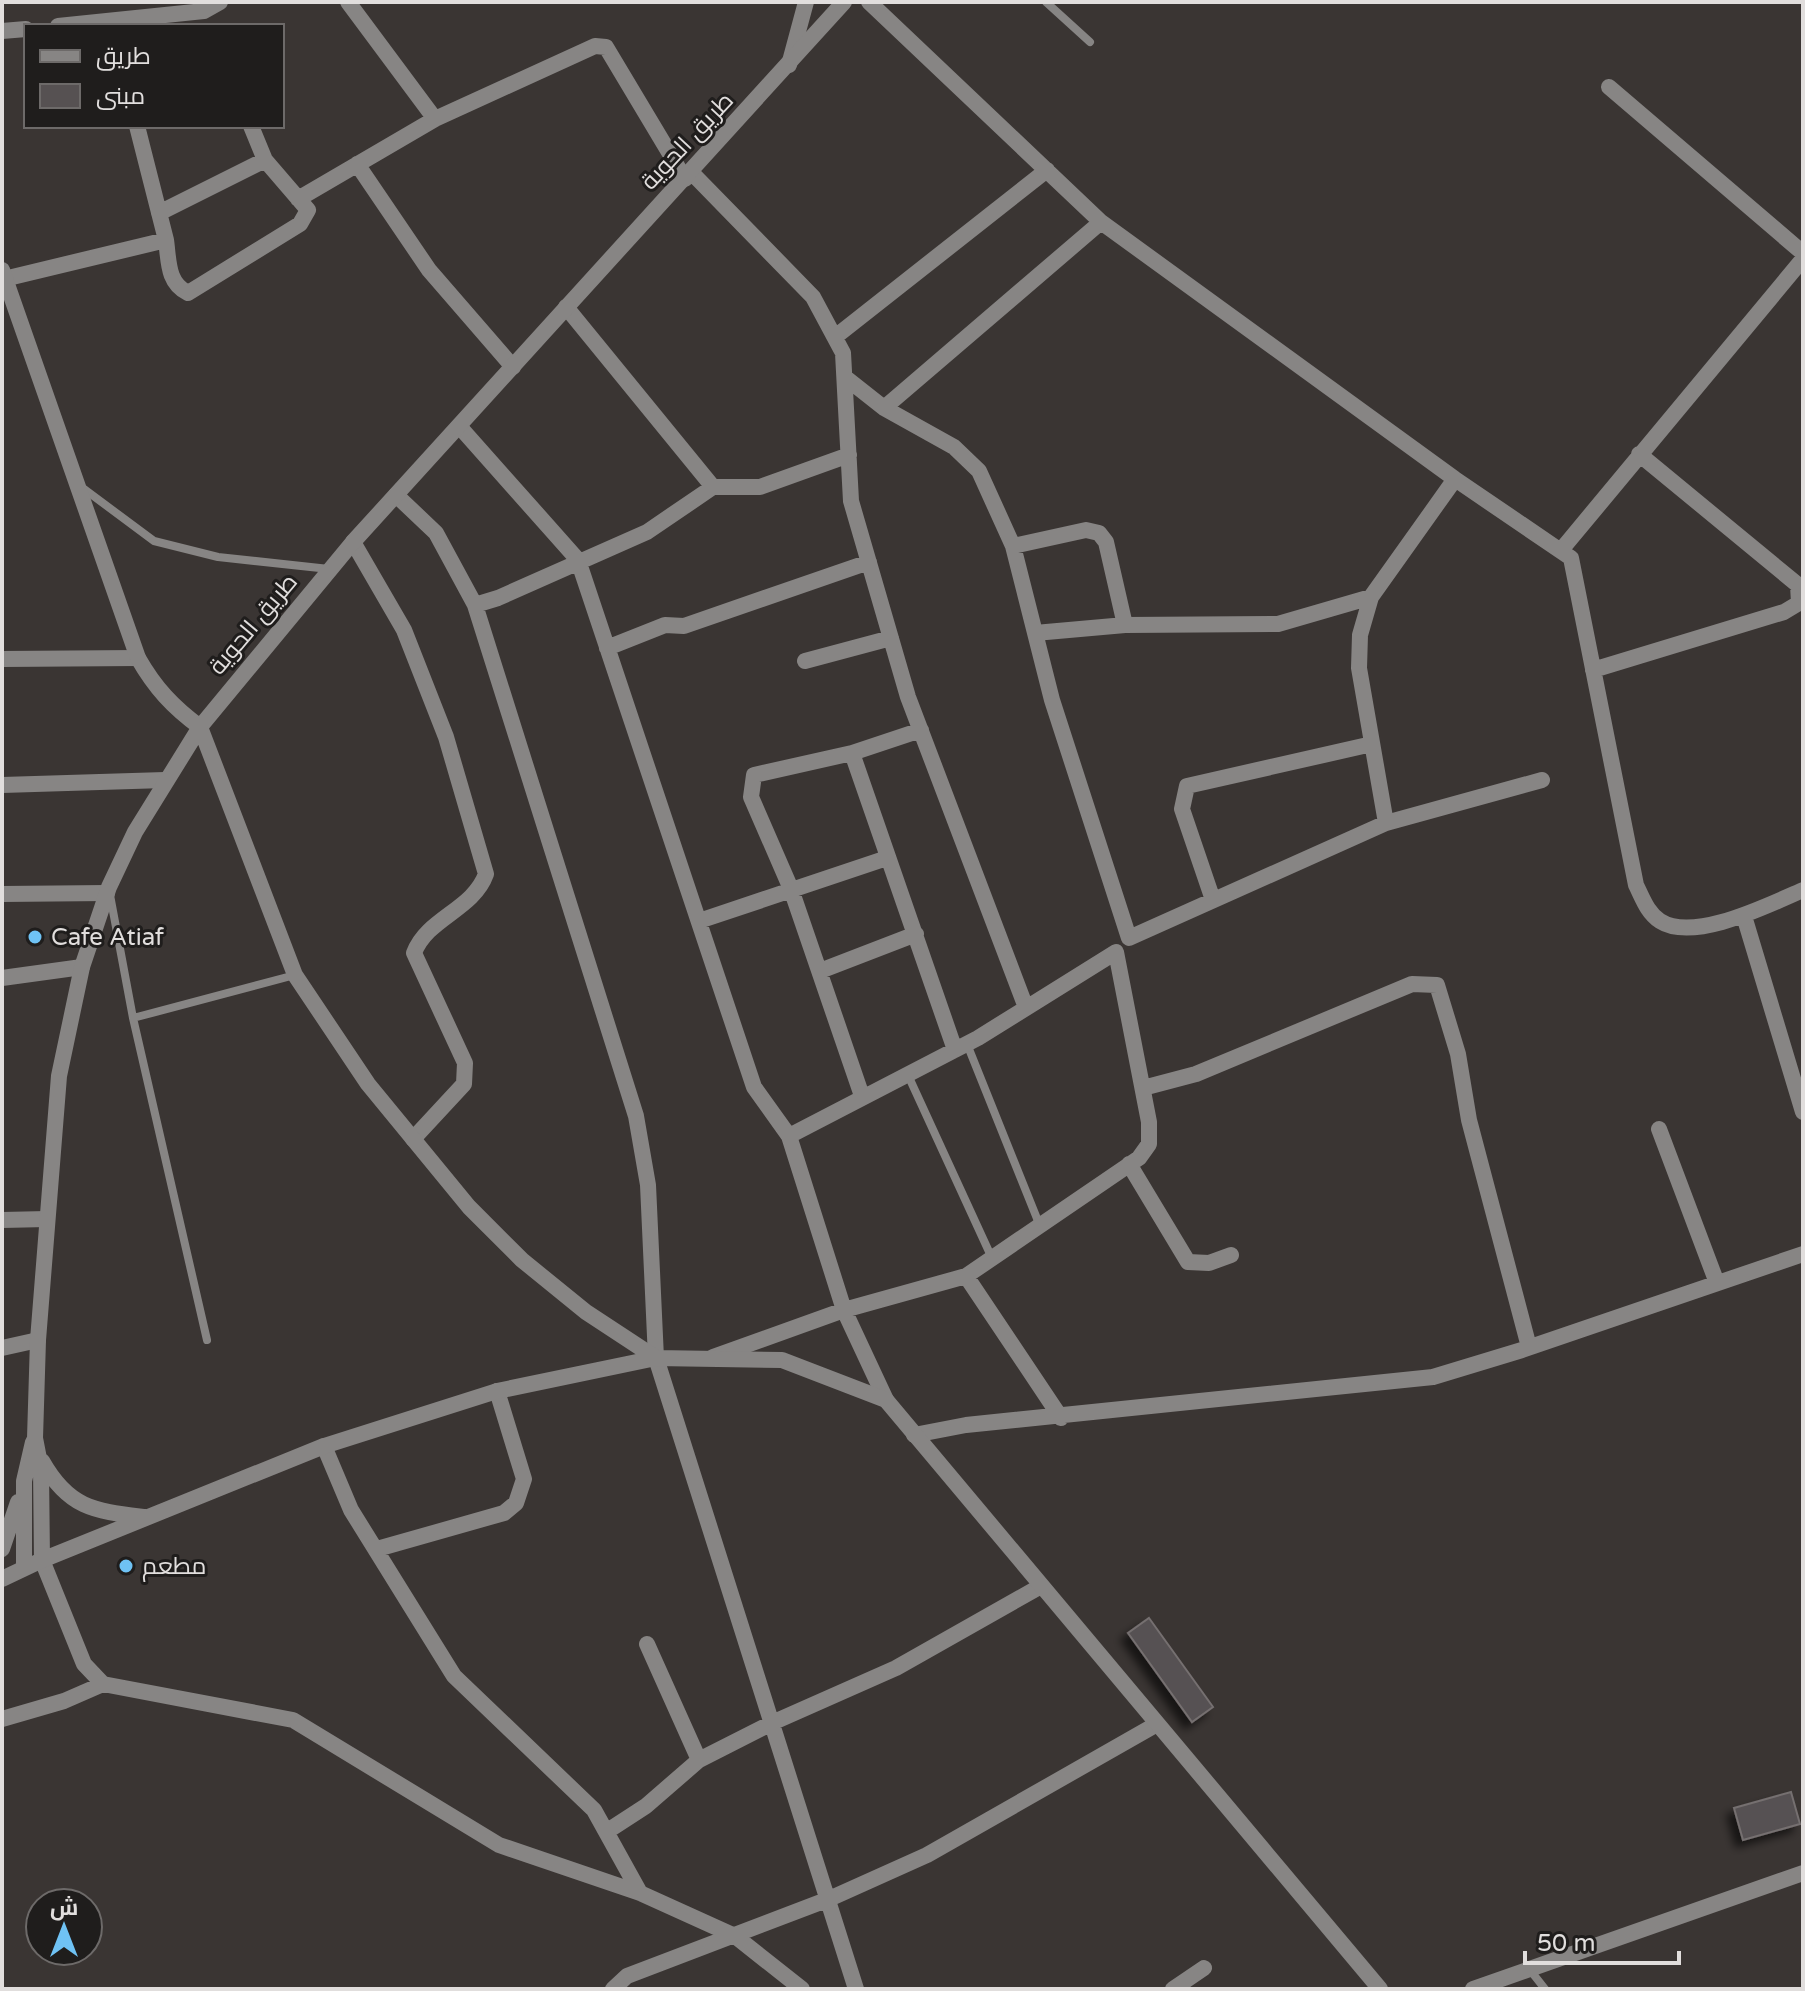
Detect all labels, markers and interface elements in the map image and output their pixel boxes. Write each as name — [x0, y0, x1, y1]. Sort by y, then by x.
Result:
legend — [24, 24, 284, 128]
text: طريق — [96, 42, 151, 71]
text: مبنى — [96, 82, 145, 111]
street label: طريق الحوية — [635, 87, 740, 196]
street label: طريق الحوية — [203, 568, 304, 681]
place label: Cafe Atiaf — [51, 923, 165, 952]
marker: Cafe Atiaf — [26, 928, 44, 946]
place label: مطعم — [142, 1552, 206, 1582]
marker: مطعم — [117, 1557, 135, 1575]
north arrow — [24, 1887, 104, 1967]
text: ش — [50, 1895, 78, 1921]
scale bar — [1525, 1915, 1679, 1965]
text: 50 m — [1537, 1929, 1595, 1958]

